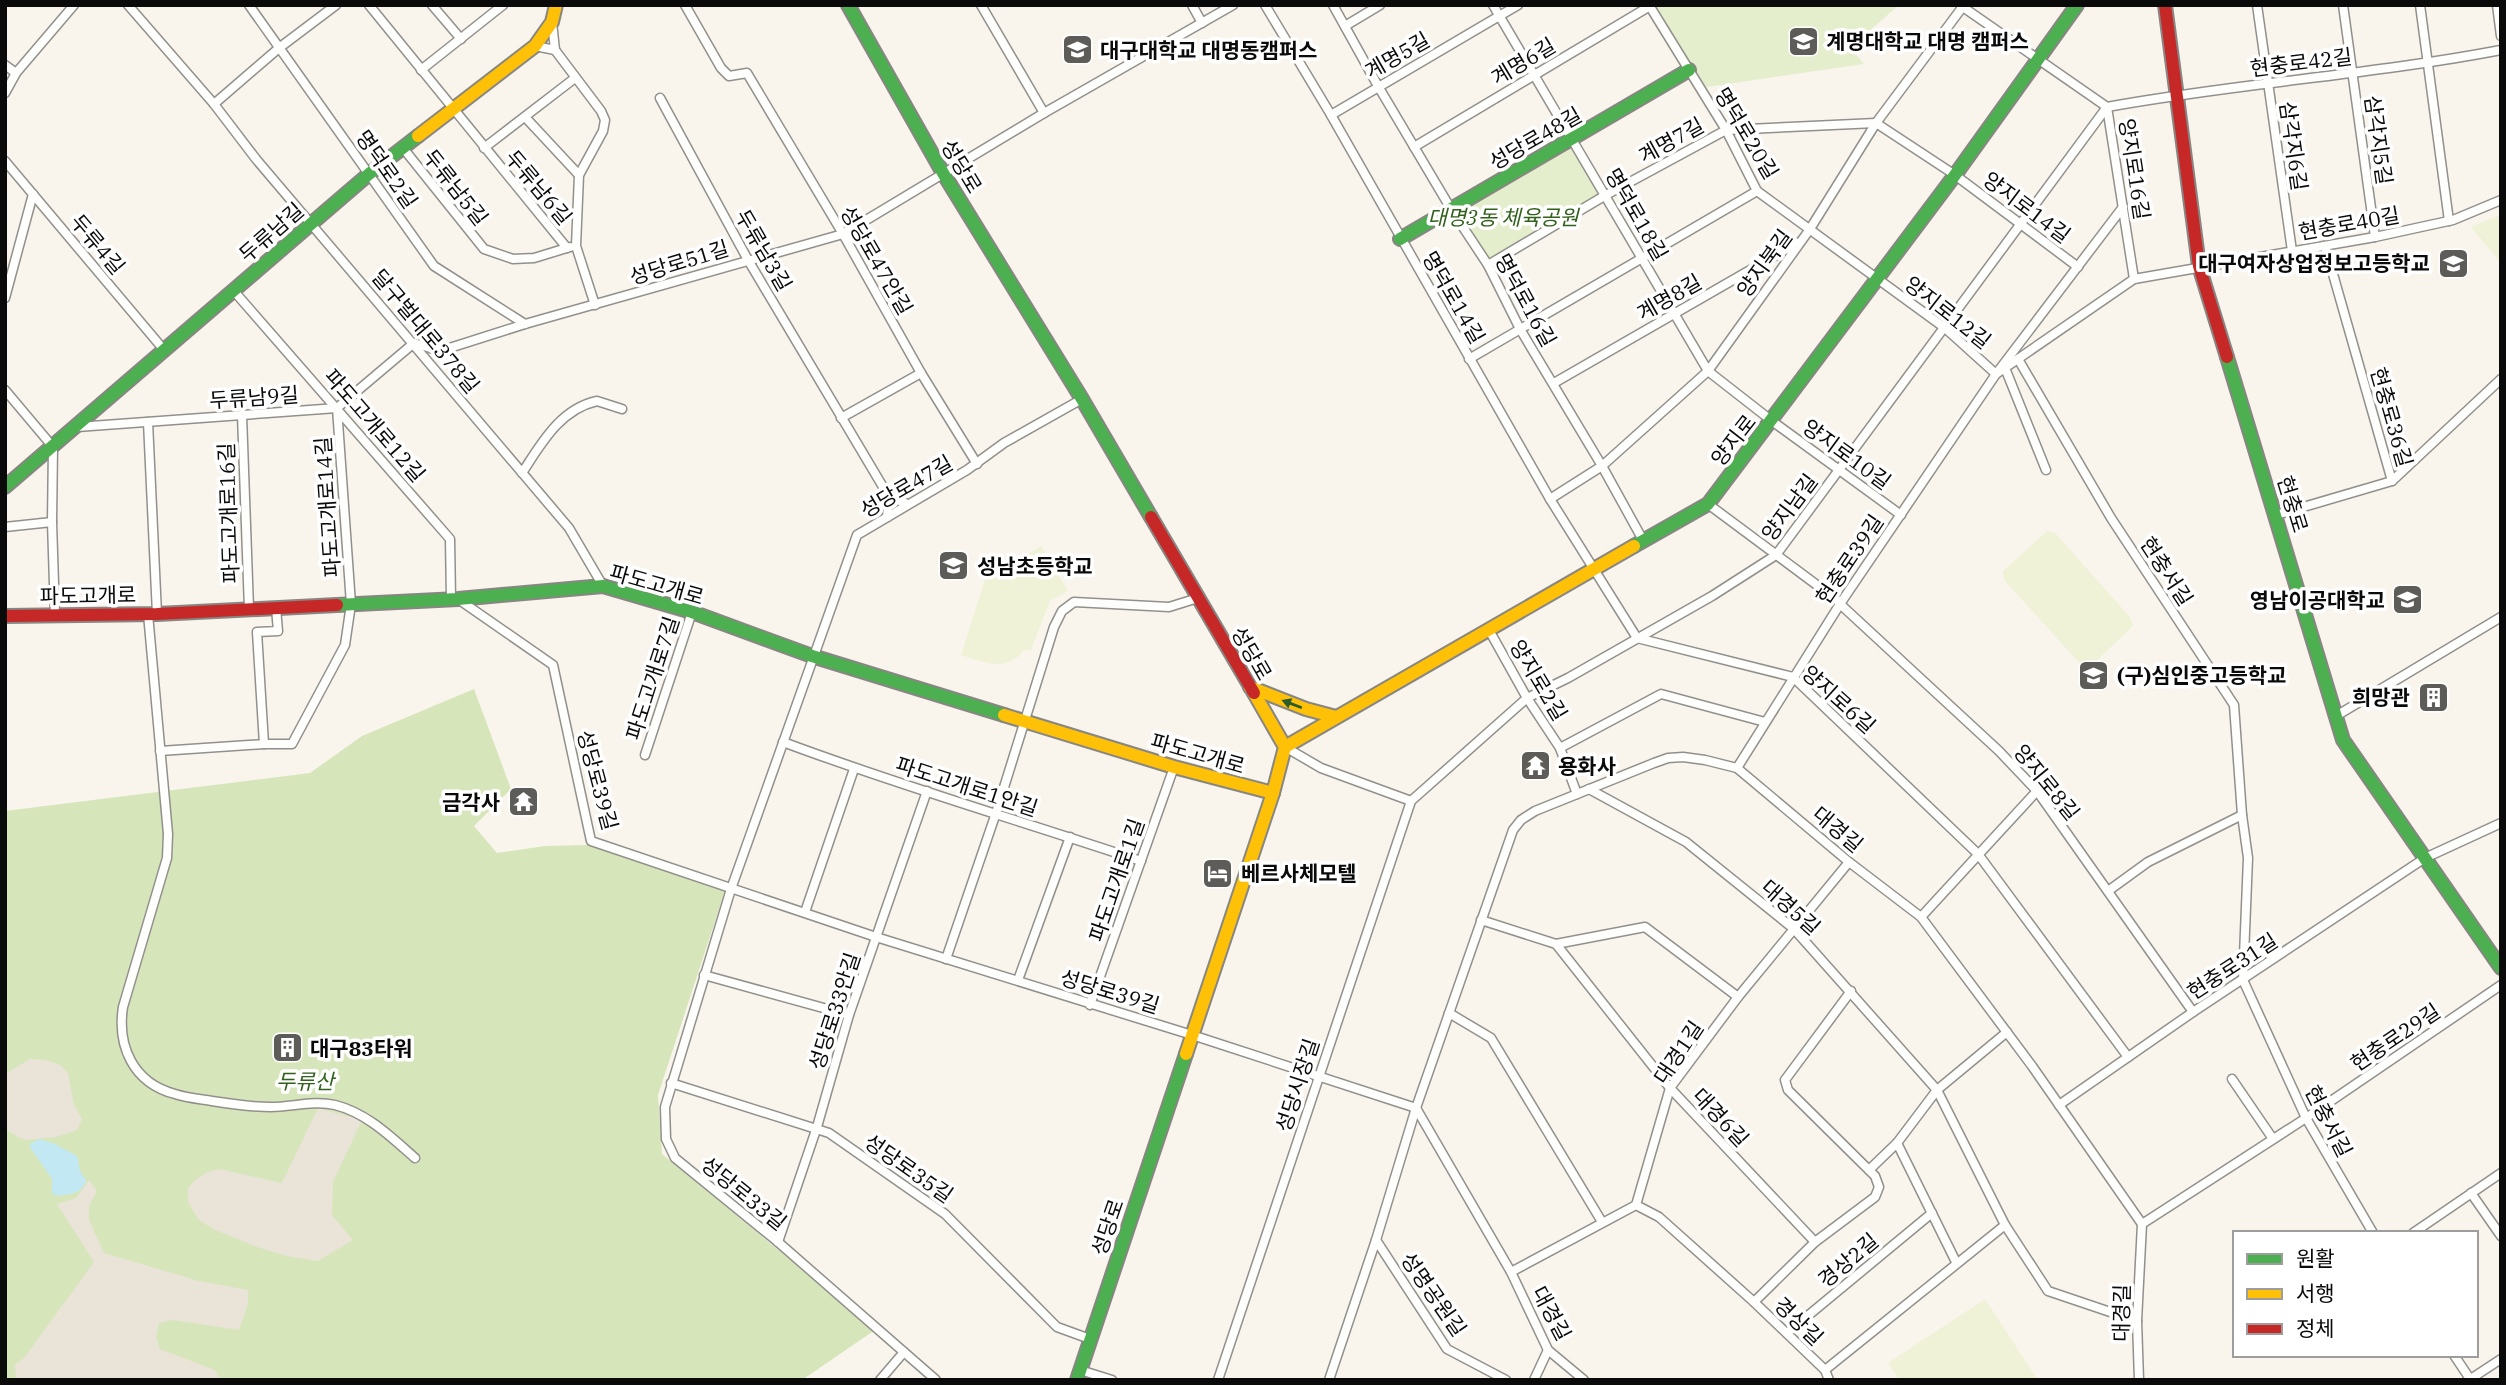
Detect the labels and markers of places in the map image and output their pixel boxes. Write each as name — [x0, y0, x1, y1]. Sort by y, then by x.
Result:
school or university icon: 계명대학교 대명 캠퍼스 — [1786, 24, 1820, 58]
place label: 계명대학교 대명 캠퍼스 — [1826, 27, 2029, 55]
school or university icon: 대구대학교 대명동캠퍼스 — [1060, 33, 1094, 67]
place label: 대구대학교 대명동캠퍼스 — [1100, 36, 1317, 64]
school or university icon: 대구여자상업정보고등학교 — [2436, 246, 2470, 280]
place label: 대구여자상업정보고등학교 — [2198, 249, 2430, 277]
school or university icon: 성남초등학교 — [937, 549, 971, 583]
place label: 성남초등학교 — [977, 552, 1093, 580]
school or university icon: 영남이공대학교 — [2391, 583, 2425, 617]
place label: 영남이공대학교 — [2250, 586, 2385, 614]
school or university icon: (구)심인중고등학교 — [2077, 658, 2111, 692]
place label: (구)심인중고등학교 — [2117, 661, 2286, 689]
building icon: 희망관 — [2416, 680, 2450, 714]
place label: 희망관 — [2352, 683, 2410, 711]
temple icon: 용화사 — [1518, 749, 1552, 783]
place label: 용화사 — [1558, 752, 1616, 780]
temple icon: 금각사 — [506, 785, 540, 819]
place label: 금각사 — [442, 788, 500, 816]
hotel icon: 베르사체모텔 — [1201, 856, 1235, 890]
place label: 베르사체모텔 — [1241, 859, 1357, 887]
building icon: 대구83타워 — [270, 1031, 304, 1065]
place label: 대구83타워 — [310, 1034, 412, 1062]

